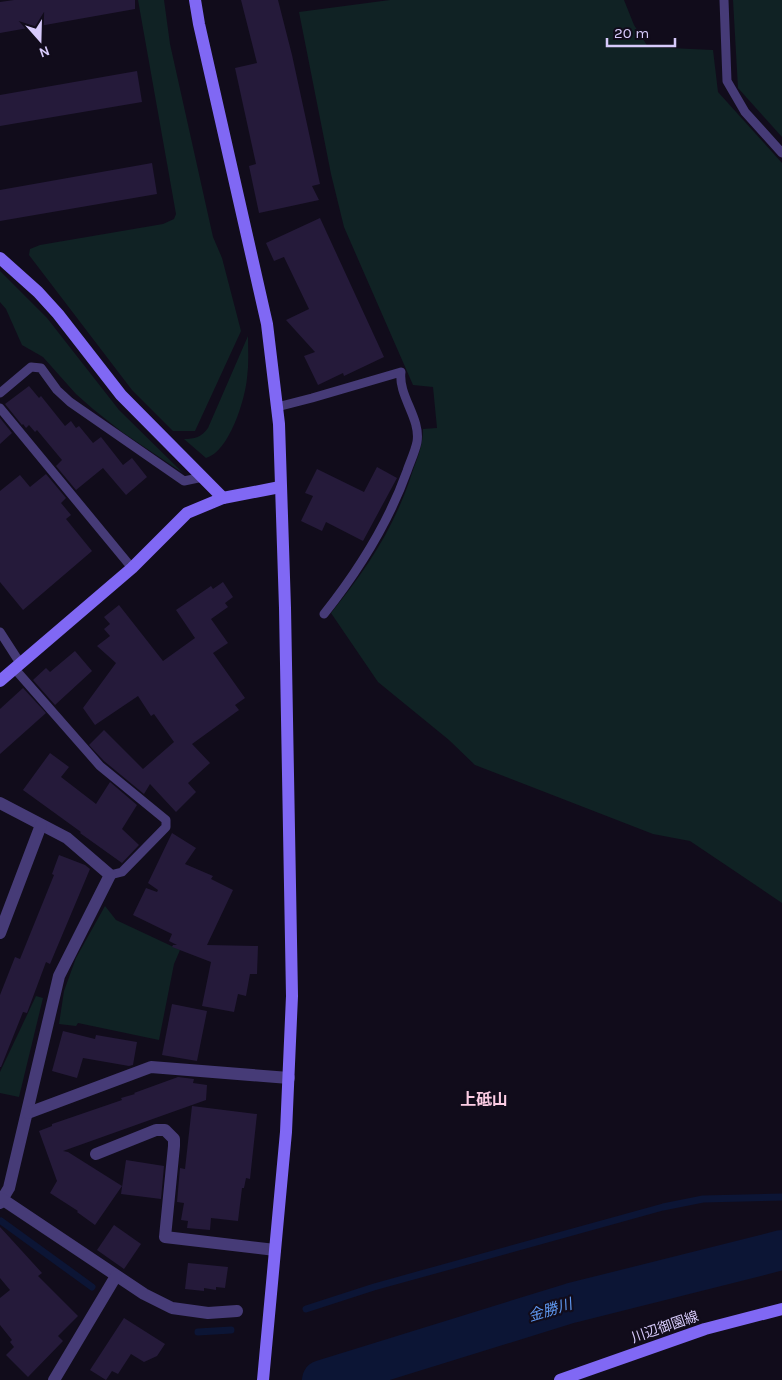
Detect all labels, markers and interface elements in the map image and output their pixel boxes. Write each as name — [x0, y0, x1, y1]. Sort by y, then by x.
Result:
north arrow — [15, 15, 65, 65]
scale bar — [607, 15, 674, 47]
text: 20 m — [614, 24, 649, 42]
text: N — [37, 42, 52, 61]
district label: 上砥山 — [460, 1090, 508, 1109]
water label: 金勝川 — [526, 1294, 576, 1325]
street label: 川辺御園線 — [629, 1308, 701, 1346]

